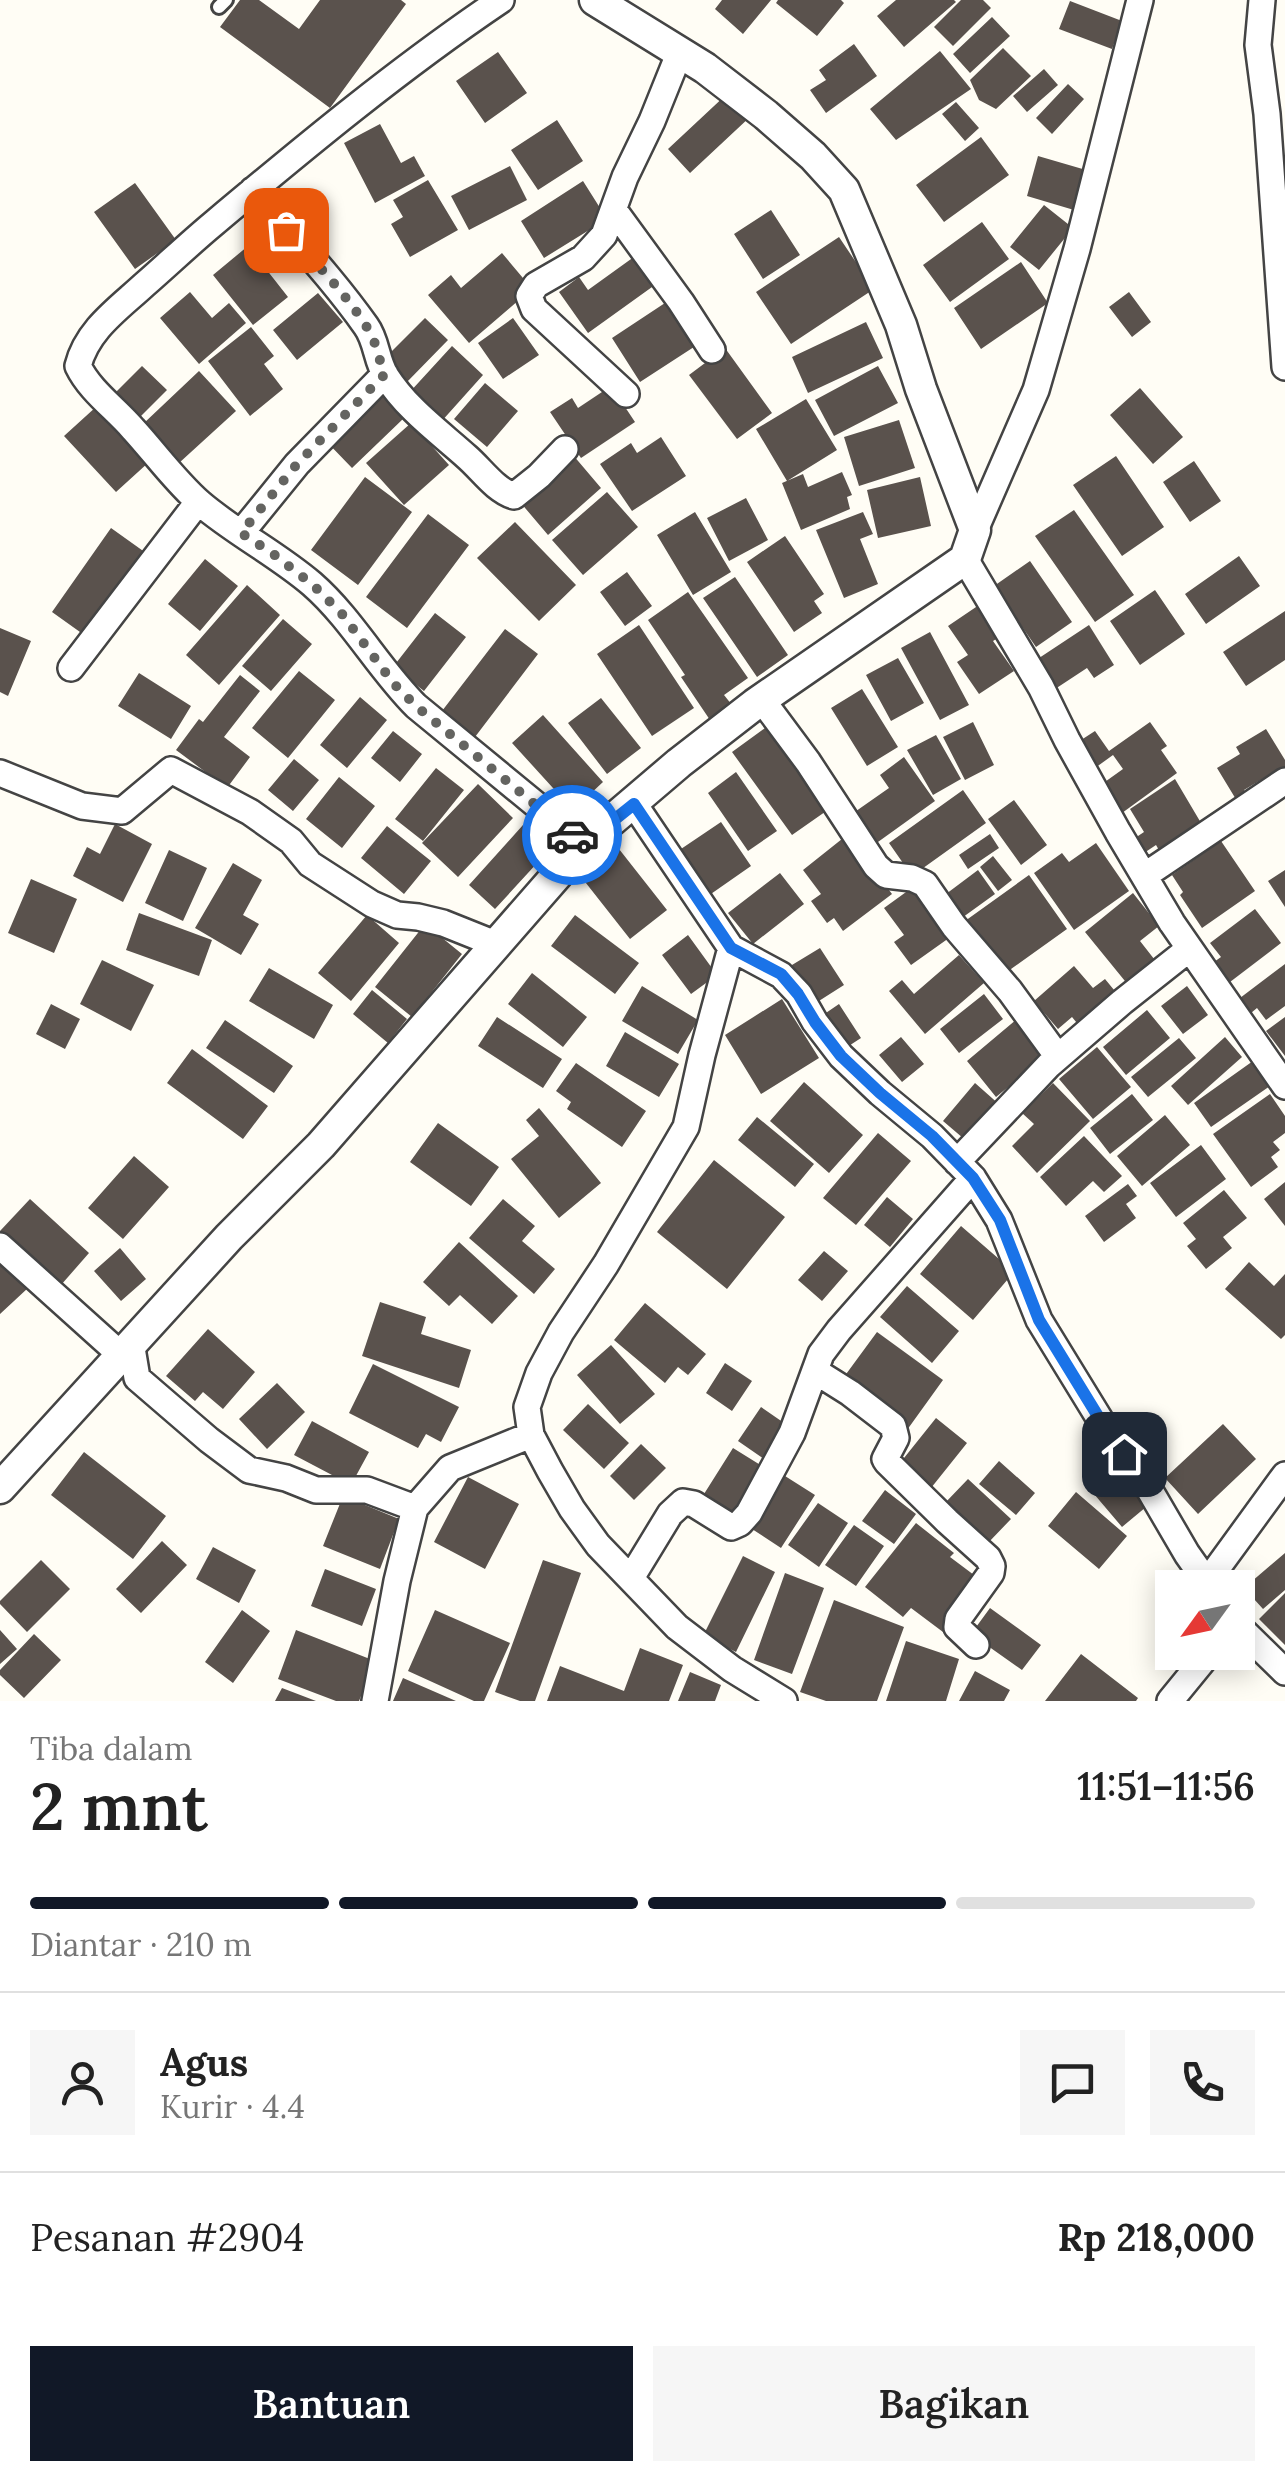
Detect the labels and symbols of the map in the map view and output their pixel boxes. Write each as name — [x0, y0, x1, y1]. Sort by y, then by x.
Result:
pin — [244, 188, 329, 273]
courier — [522, 785, 622, 885]
pin — [1082, 1412, 1167, 1497]
north arrow — [1155, 1570, 1255, 1670]

